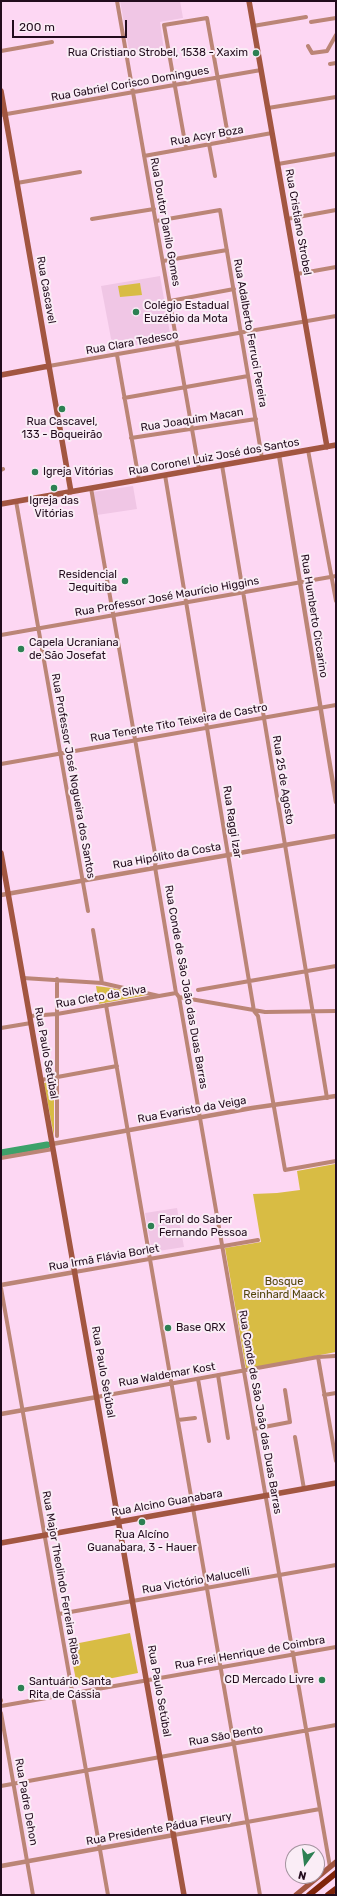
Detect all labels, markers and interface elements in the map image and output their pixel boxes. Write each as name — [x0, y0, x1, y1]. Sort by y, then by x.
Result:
scale bar — [14, 12, 129, 38]
text: 200 m — [19, 20, 55, 34]
place label: Rua Cristiano Strobel, 1538 - Xaxim — [68, 46, 248, 60]
marker: Rua Cristiano Strobel, 1538 - Xaxim — [251, 48, 261, 58]
street label: Rua Gabriel Corisco Domingues — [50, 64, 210, 104]
street label: Rua Acyr Boza — [169, 123, 245, 149]
street label: Rua Doutor Danilo Gomes — [147, 157, 183, 287]
street label: Rua Cristiano Strobel — [282, 168, 314, 276]
street label: Rua Cascavel — [34, 255, 58, 325]
street label: Rua Adalberto Ferruci Pereira — [230, 258, 270, 408]
place label: Colégio Estadual Euzébio da Mota — [144, 299, 229, 325]
marker: Colégio Estadual Euzébio da Mota — [131, 307, 141, 317]
street label: Rua Clara Tedesco — [85, 328, 179, 358]
marker: Rua Cascavel, 133 - Boqueirão — [57, 404, 67, 414]
street label: Rua Joaquim Macan — [140, 405, 244, 435]
place label: Rua Cascavel, 133 - Boqueirão — [22, 415, 102, 441]
street label: Rua Coronel Luiz José dos Santos — [128, 435, 300, 479]
place label: Igreja Vitórias — [43, 465, 113, 479]
marker: Igreja Vitórias — [30, 467, 40, 477]
marker: Igreja das Vitórias — [49, 483, 59, 493]
place label: Igreja das Vitórias — [29, 494, 79, 520]
street label: Rua Humberto Ciccarino — [298, 553, 330, 679]
place label: Residencial Jequitiba — [59, 568, 117, 594]
street label: Rua Professor José Maurício Higgins — [74, 574, 260, 620]
marker: Residencial Jequitiba — [120, 576, 130, 586]
place label: Capela Ucraniana de São Josefat — [29, 636, 119, 662]
marker: Capela Ucraniana de São Josefat — [16, 644, 26, 654]
street label: Rua Professor José Nogueira dos Santos — [48, 672, 98, 880]
street label: Rua Tenente Tito Teixeira de Castro — [89, 701, 269, 745]
street label: Rua 25 de Agosto — [269, 734, 297, 826]
street label: Rua Raggi Izar — [220, 785, 244, 859]
street label: Rua Hipólito da Costa — [112, 840, 222, 872]
street label: Rua Conde de São João das Duas Barras — [162, 884, 210, 1090]
street label: Rua Cleto da Silva — [55, 983, 147, 1011]
street label: Rua Paulo Setúbal — [31, 1006, 61, 1100]
street label: Rua Evaristo da Veiga — [137, 1094, 247, 1126]
place label: Farol do Saber Fernando Pessoa — [159, 1213, 247, 1239]
marker: Farol do Saber Fernando Pessoa — [146, 1221, 156, 1231]
street label: Rua Irmã Flávia Borlet — [48, 1242, 160, 1274]
park label: Bosque Reinhard Maack — [243, 1275, 325, 1301]
street label: Rua Conde de São João das Duas Barras — [236, 1309, 284, 1515]
place label: Base QRX — [176, 1321, 225, 1335]
marker: Base QRX — [163, 1323, 173, 1333]
street label: Rua Paulo Setúbal — [88, 1325, 118, 1419]
street label: Rua Waldemar Kost — [118, 1360, 216, 1390]
street label: Rua Alcino Guanabara — [110, 1487, 224, 1519]
street label: Rua Major Theolindo Ferreira Ribas — [39, 1490, 83, 1666]
marker: Rua Alcíno Guanabara, 3 - Hauer — [137, 1517, 147, 1527]
place label: Rua Alcíno Guanabara, 3 - Hauer — [87, 1528, 197, 1554]
street label: Rua Victório Malucelli — [141, 1565, 251, 1597]
street label: Rua Frei Henrique de Coimbra — [174, 1633, 326, 1673]
street label: Rua Paulo Setúbal — [144, 1644, 174, 1738]
place label: CD Mercado Livre — [225, 1673, 314, 1687]
place label: Santuário Santa Rita de Cássia — [29, 1675, 111, 1701]
marker: CD Mercado Livre — [317, 1675, 327, 1685]
marker: Santuário Santa Rita de Cássia — [16, 1683, 26, 1693]
street label: Rua São Bento — [188, 1723, 264, 1749]
street label: Rua Padre Dehon — [12, 1757, 40, 1847]
street label: Rua Presidente Pádua Fleury — [85, 1810, 233, 1848]
north arrow — [285, 1844, 325, 1884]
text: N — [297, 1868, 308, 1882]

